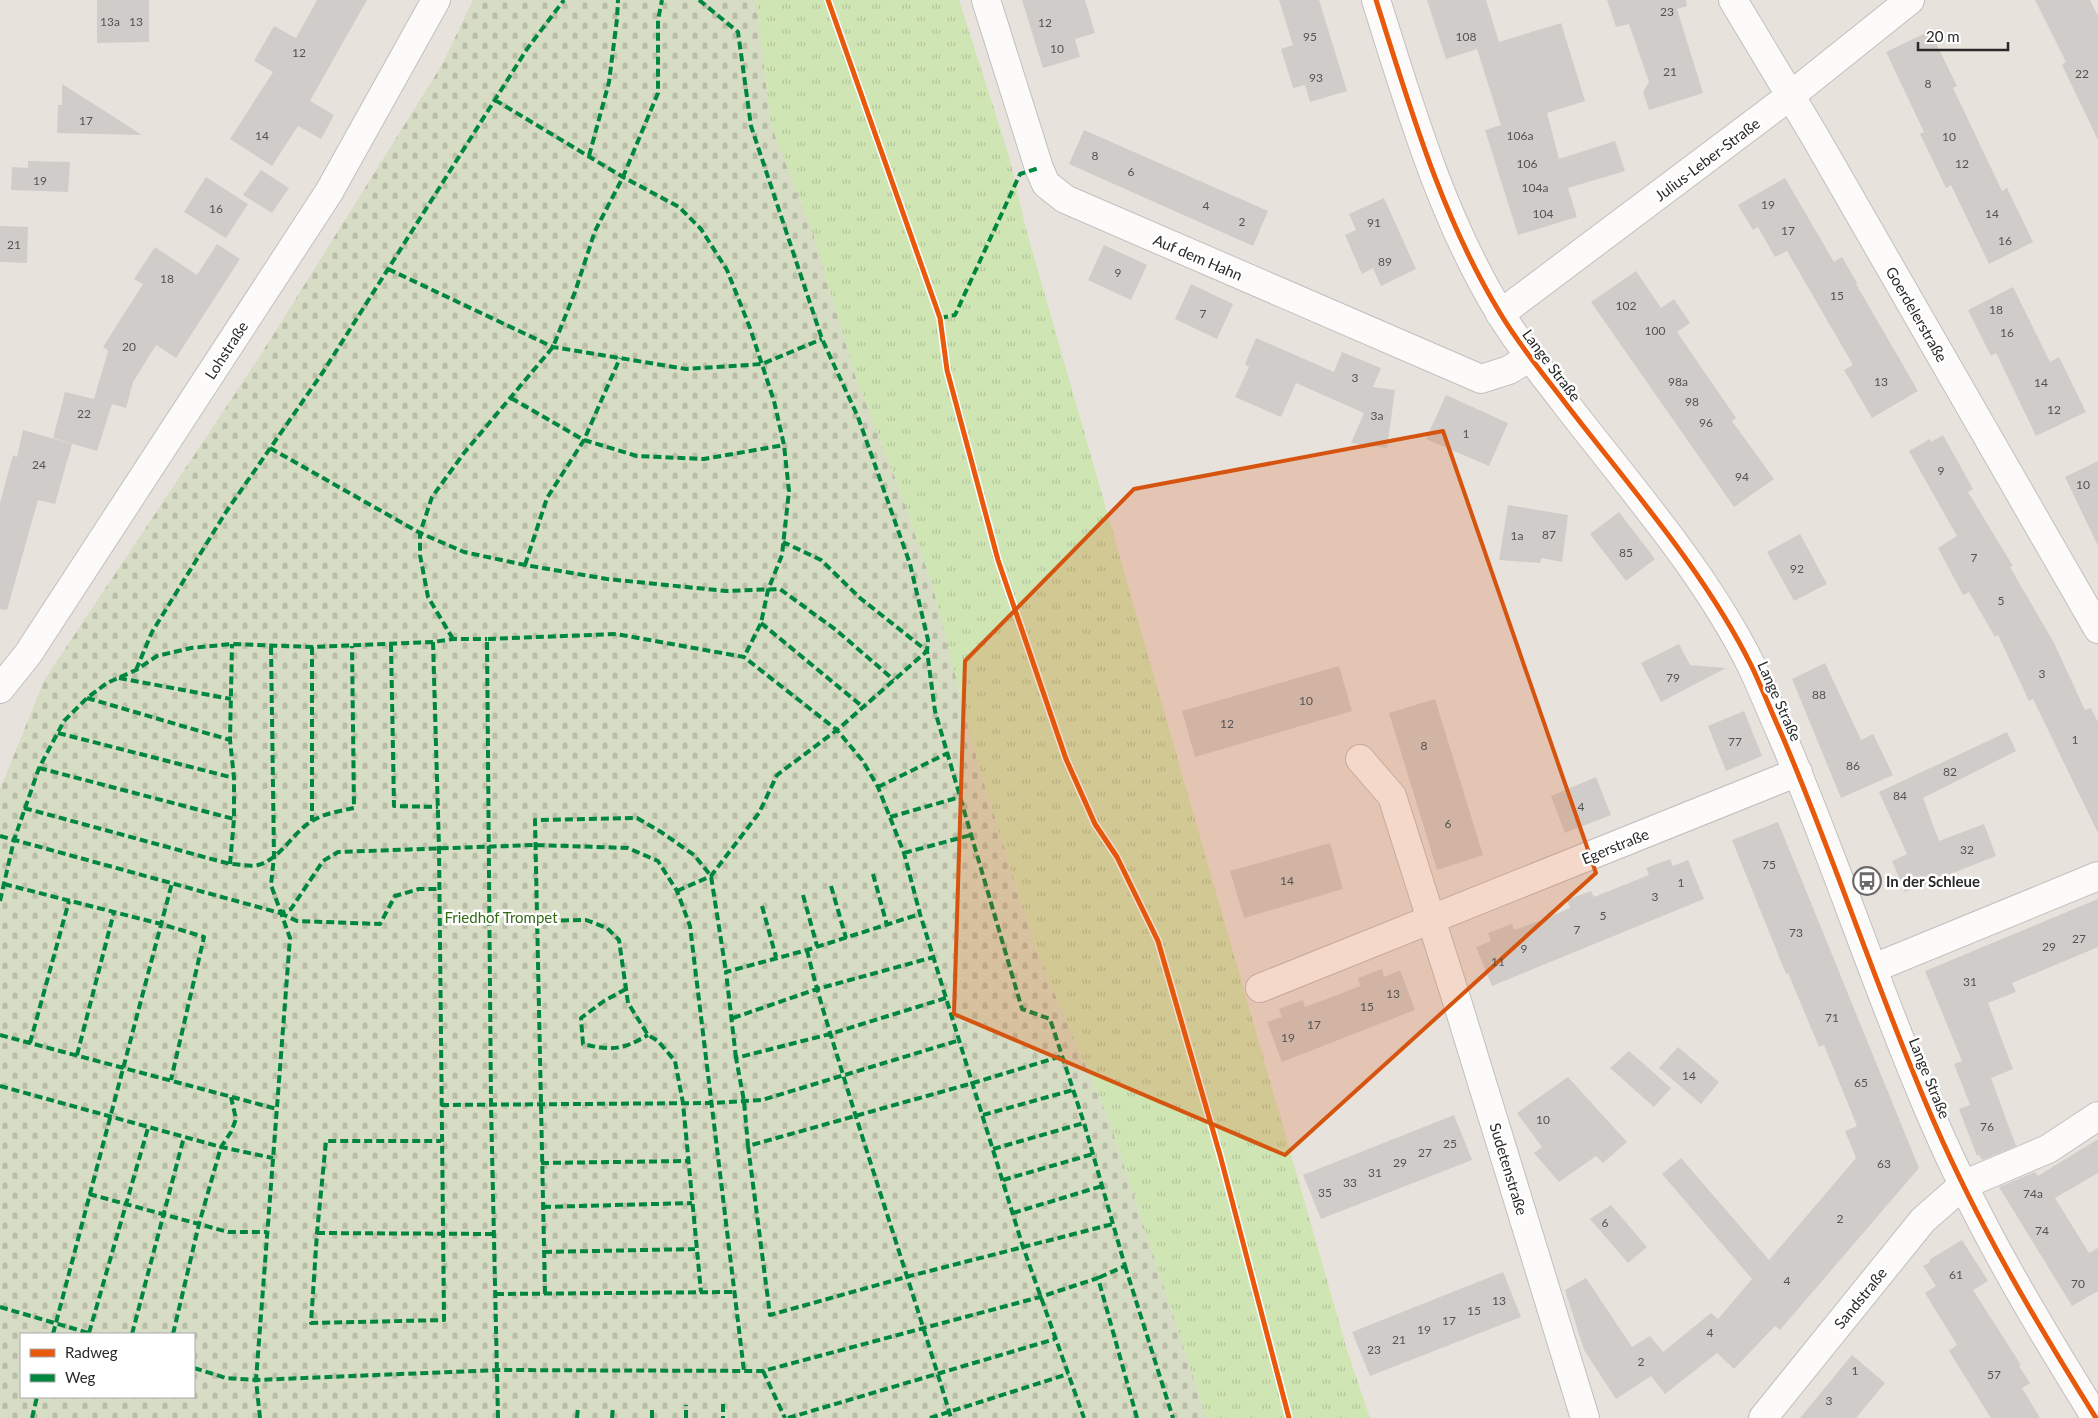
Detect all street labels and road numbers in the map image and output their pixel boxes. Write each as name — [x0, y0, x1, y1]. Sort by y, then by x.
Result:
street label: Julius-Leber-Straße — [1651, 114, 1763, 204]
street label: Auf dem Hahn — [1151, 230, 1245, 284]
street label: Goerdelerstraße — [1882, 263, 1952, 365]
street label: Lohstraße — [201, 318, 251, 382]
street label: Lange Straße — [1519, 325, 1585, 405]
street label: Lange Straße — [1754, 658, 1806, 744]
street label: Egerstraße — [1579, 824, 1651, 868]
street label: Lange Straße — [1906, 1035, 1954, 1121]
street label: Sudetenstraße — [1486, 1121, 1532, 1217]
street label: Sandstraße — [1830, 1264, 1890, 1332]

